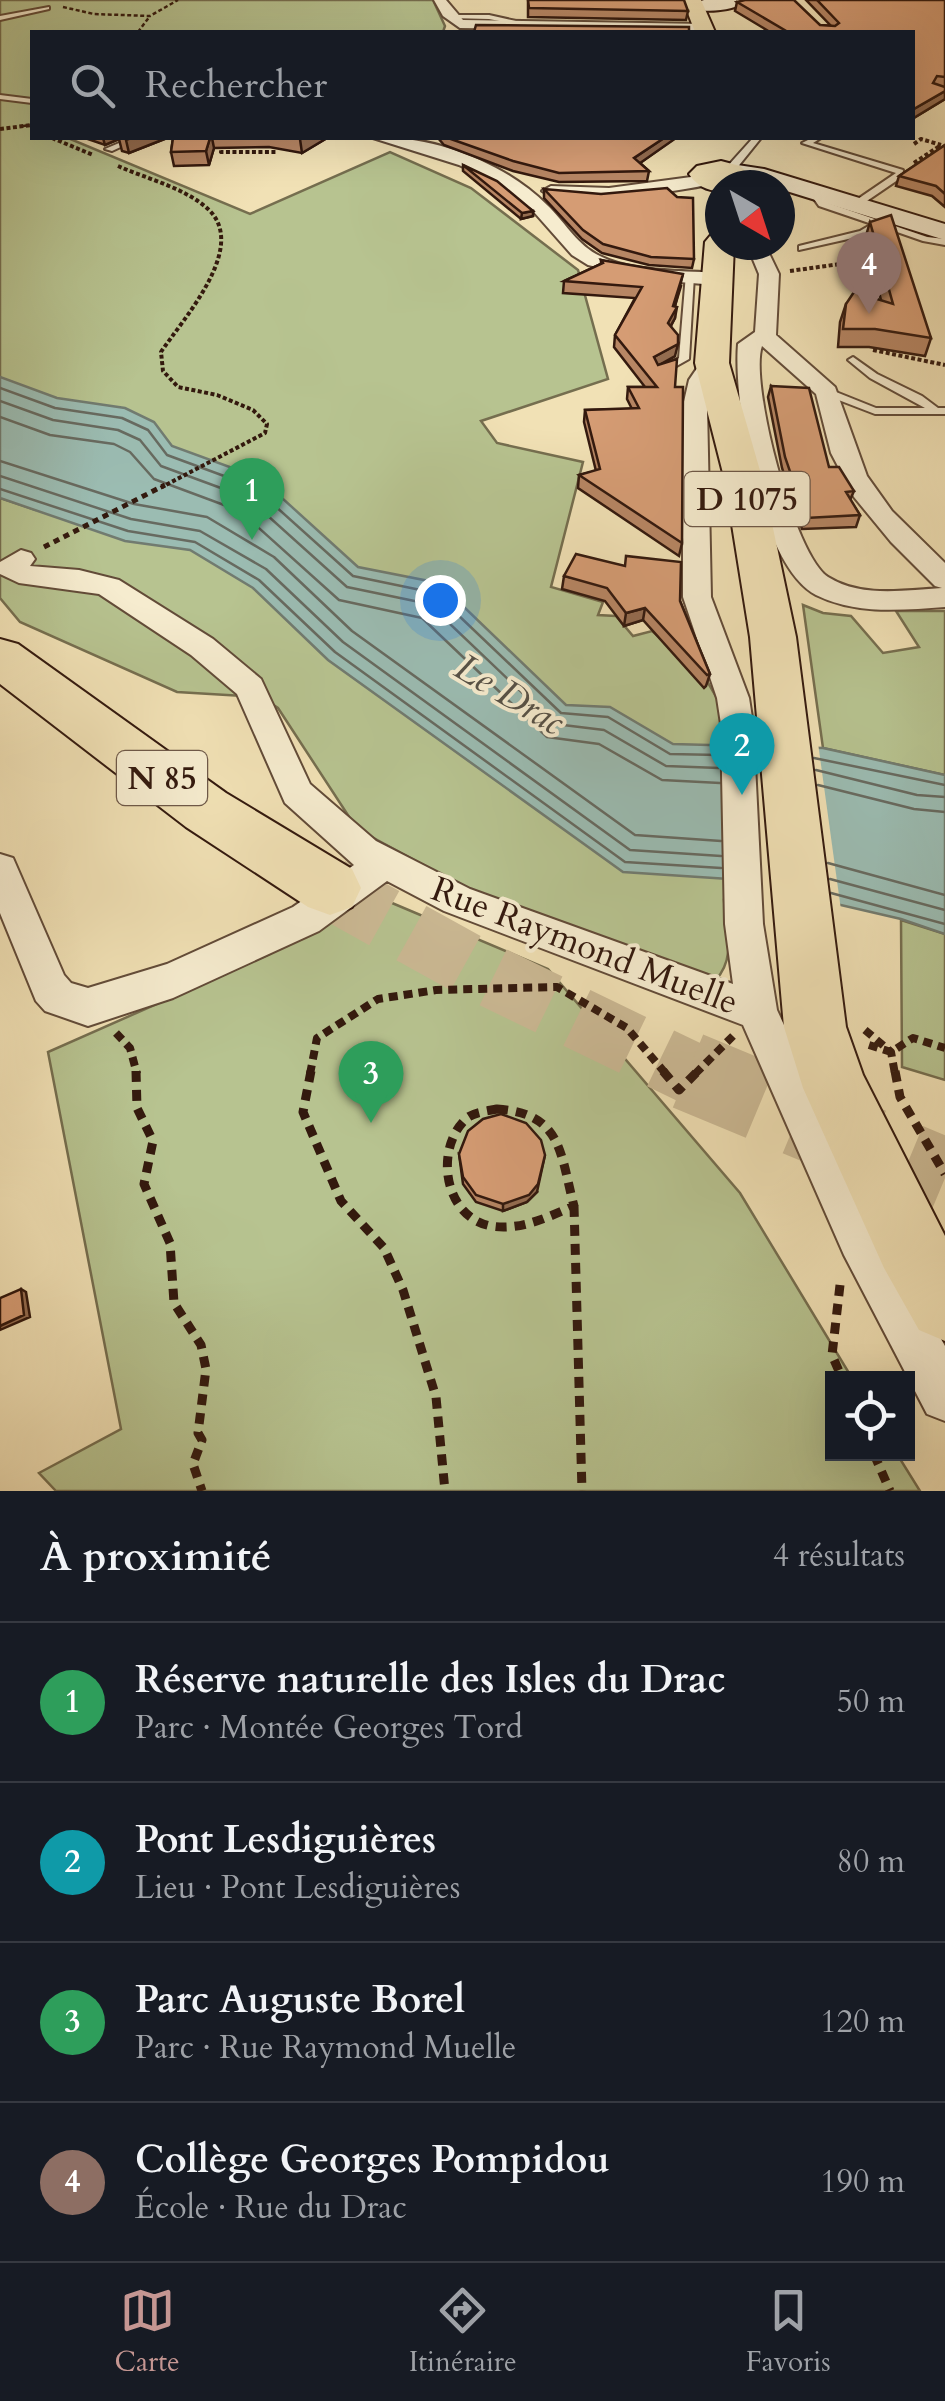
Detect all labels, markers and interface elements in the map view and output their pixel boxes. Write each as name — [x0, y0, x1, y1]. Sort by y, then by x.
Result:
search box — [30, 30, 915, 140]
icon: search — [65, 58, 120, 113]
text: Rechercher — [145, 59, 327, 111]
north arrow — [705, 170, 795, 260]
pin: 4 — [836, 232, 902, 314]
pin: 1 — [220, 458, 284, 540]
road number: D 1075 — [684, 472, 810, 526]
your location — [415, 575, 466, 626]
water label: Le Drac — [445, 642, 575, 748]
pin: 2 — [710, 712, 774, 795]
road number: N 85 — [117, 751, 207, 805]
street label: Rue Raymond Muelle — [424, 865, 745, 1027]
pin: 3 — [338, 1040, 404, 1123]
map controls — [825, 1371, 915, 1461]
button: locate — [825, 1371, 915, 1461]
text: À proximité — [40, 1528, 272, 1585]
text: 4 résultats — [773, 1534, 905, 1578]
text: Réserve naturelle des Isles du Drac — [135, 1654, 726, 1706]
text: 1 — [64, 1680, 81, 1724]
text: 50 m — [837, 1680, 905, 1724]
text: Parc · Montée Georges Tord — [135, 1706, 523, 1750]
text: Pont Lesdiguières — [135, 1814, 436, 1866]
text: 2 — [64, 1840, 81, 1884]
text: 80 m — [837, 1840, 905, 1884]
text: Lieu · Pont Lesdiguières — [135, 1866, 460, 1910]
text: Parc Auguste Borel — [135, 1974, 465, 2026]
text: 3 — [64, 2000, 81, 2044]
text: 120 m — [820, 2000, 905, 2044]
text: Parc · Rue Raymond Muelle — [135, 2026, 516, 2070]
text: Collège Georges Pompidou — [135, 2134, 610, 2186]
text: 4 — [64, 2160, 81, 2204]
text: 190 m — [820, 2160, 905, 2204]
text: École · Rue du Drac — [135, 2186, 407, 2230]
tab: Carte — [114, 2283, 180, 2381]
tab: Itinéraire — [409, 2283, 517, 2381]
tab: Favoris — [746, 2283, 831, 2381]

